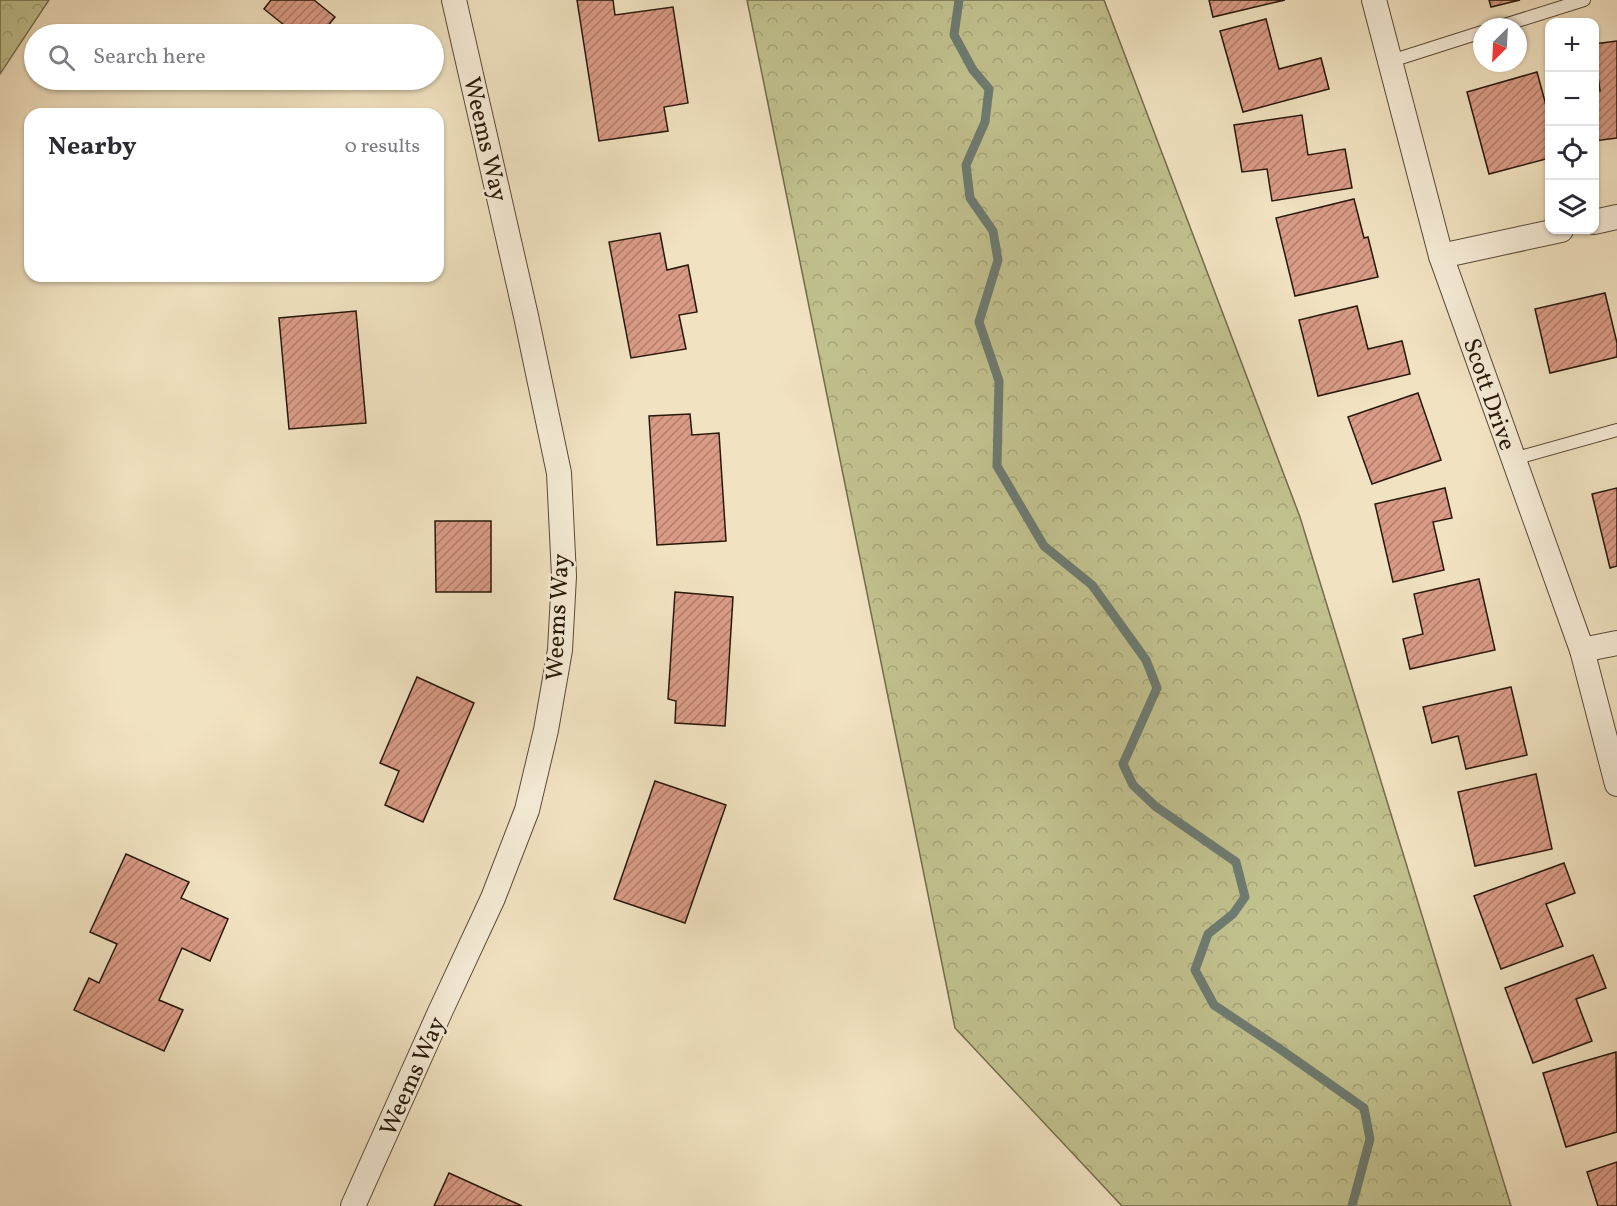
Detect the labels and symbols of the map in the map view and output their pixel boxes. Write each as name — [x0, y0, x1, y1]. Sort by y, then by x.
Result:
north arrow — [1473, 18, 1527, 72]
street label: Weems Way — [453, 74, 515, 205]
street label: Scott Drive — [1453, 334, 1523, 455]
street label: Weems Way — [539, 553, 579, 681]
street label: Weems Way — [372, 1012, 455, 1142]

